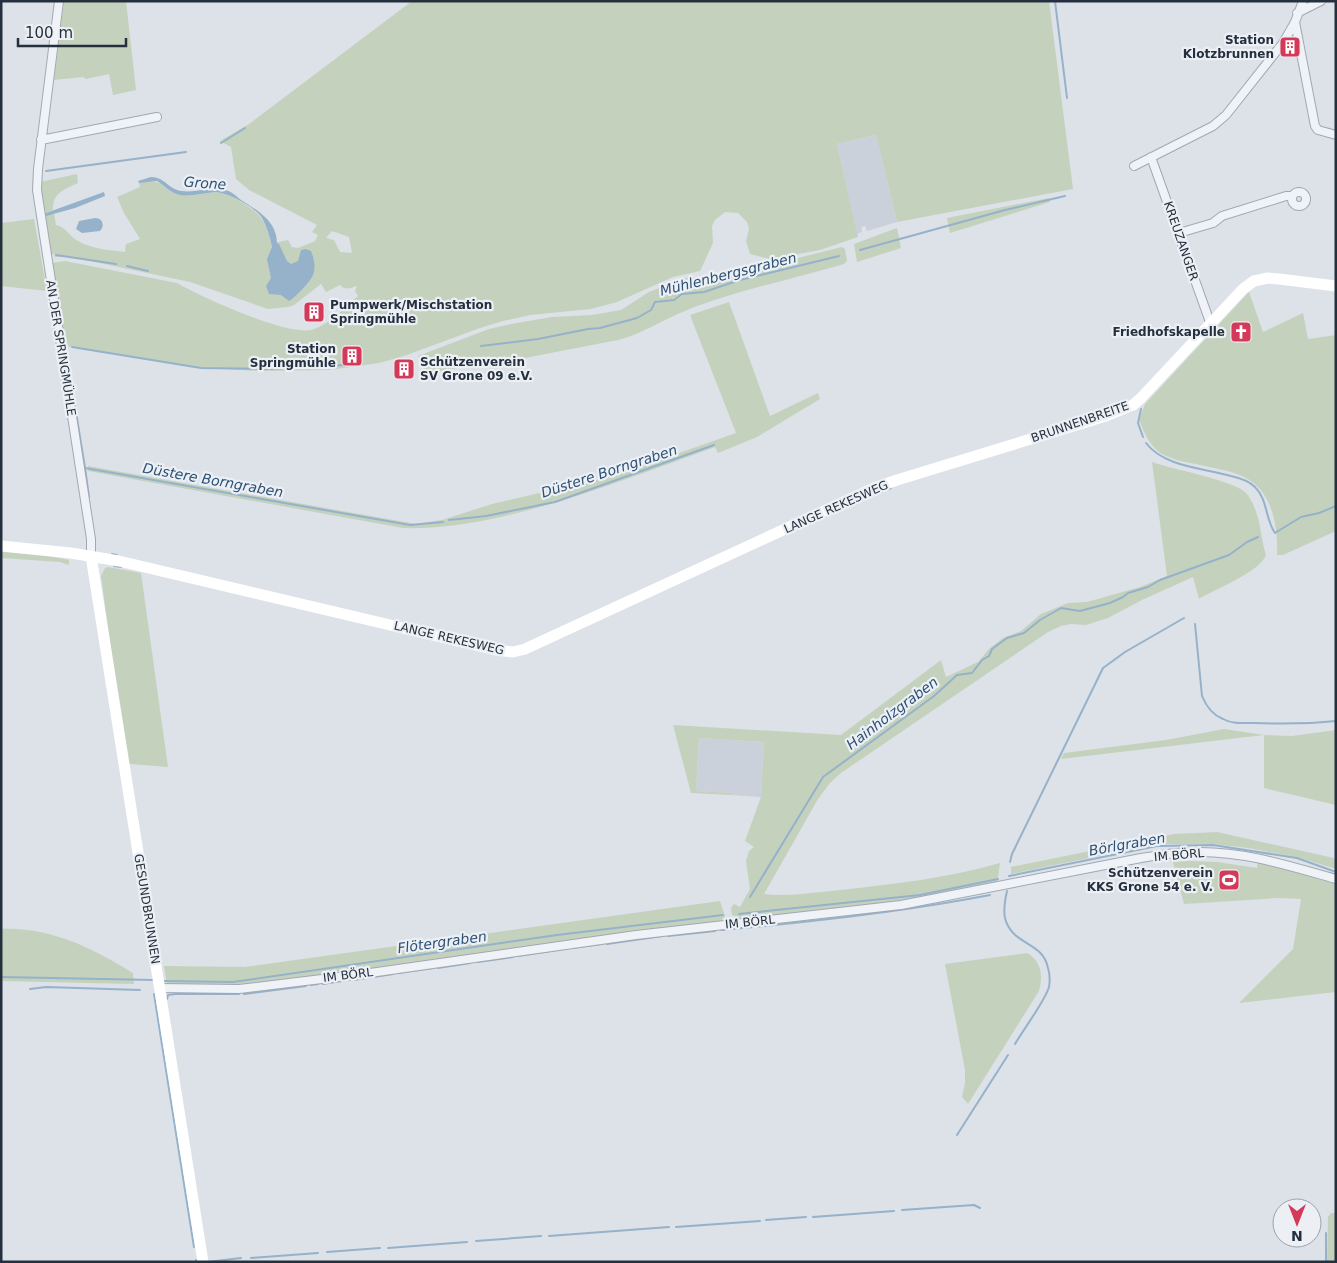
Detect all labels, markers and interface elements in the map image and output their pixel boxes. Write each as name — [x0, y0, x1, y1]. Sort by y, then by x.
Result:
scale bar — [18, 15, 125, 47]
text: 100 m — [25, 24, 73, 42]
place label: Station Klotzbrunnen — [1183, 33, 1274, 61]
building icon: Station Klotzbrunnen — [1278, 35, 1302, 59]
water label: Grone — [183, 174, 227, 192]
street label: KREUZANGER — [1161, 199, 1201, 283]
water label: Mühlenbergsgraben — [658, 249, 798, 299]
street label: AN DER SPRINGMÜHLE — [43, 279, 81, 417]
place label: Pumpwerk/Mischstation Springmühle — [330, 298, 492, 326]
building icon: Pumpwerk/Mischstation Springmühle — [302, 300, 326, 324]
church icon: Friedhofskapelle — [1229, 320, 1253, 344]
place label: Friedhofskapelle — [1112, 325, 1225, 339]
place label: Station Springmühle — [250, 342, 336, 370]
building icon: Station Springmühle — [340, 344, 364, 368]
place label: Schützenverein SV Grone 09 e.V. — [420, 355, 533, 383]
building icon: Schützenverein SV Grone 09 e.V. — [392, 357, 416, 381]
street label: BRUNNENBREITE — [1029, 399, 1131, 445]
water label: Düstere Borngraben — [539, 441, 679, 501]
water label: Düstere Borngraben — [142, 460, 284, 500]
street label: LANGE REKESWEG — [782, 478, 890, 536]
street label: LANGE REKESWEG — [393, 619, 505, 657]
water label: Hainholzgraben — [843, 673, 941, 753]
water label: Börlgraben — [1087, 829, 1167, 859]
street label: IM BÖRL — [1153, 844, 1205, 864]
street label: GESUNDBRUNNEN — [131, 853, 163, 965]
place label: Schützenverein KKS Grone 54 e. V. — [1087, 866, 1213, 894]
sports icon: Schützenverein KKS Grone 54 e. V. — [1217, 868, 1241, 892]
street label: IM BÖRL — [724, 910, 776, 932]
water label: Flötergraben — [396, 928, 488, 956]
street label: IM BÖRL — [322, 963, 374, 985]
north arrow — [1272, 1198, 1322, 1248]
text: N — [1291, 1228, 1303, 1244]

